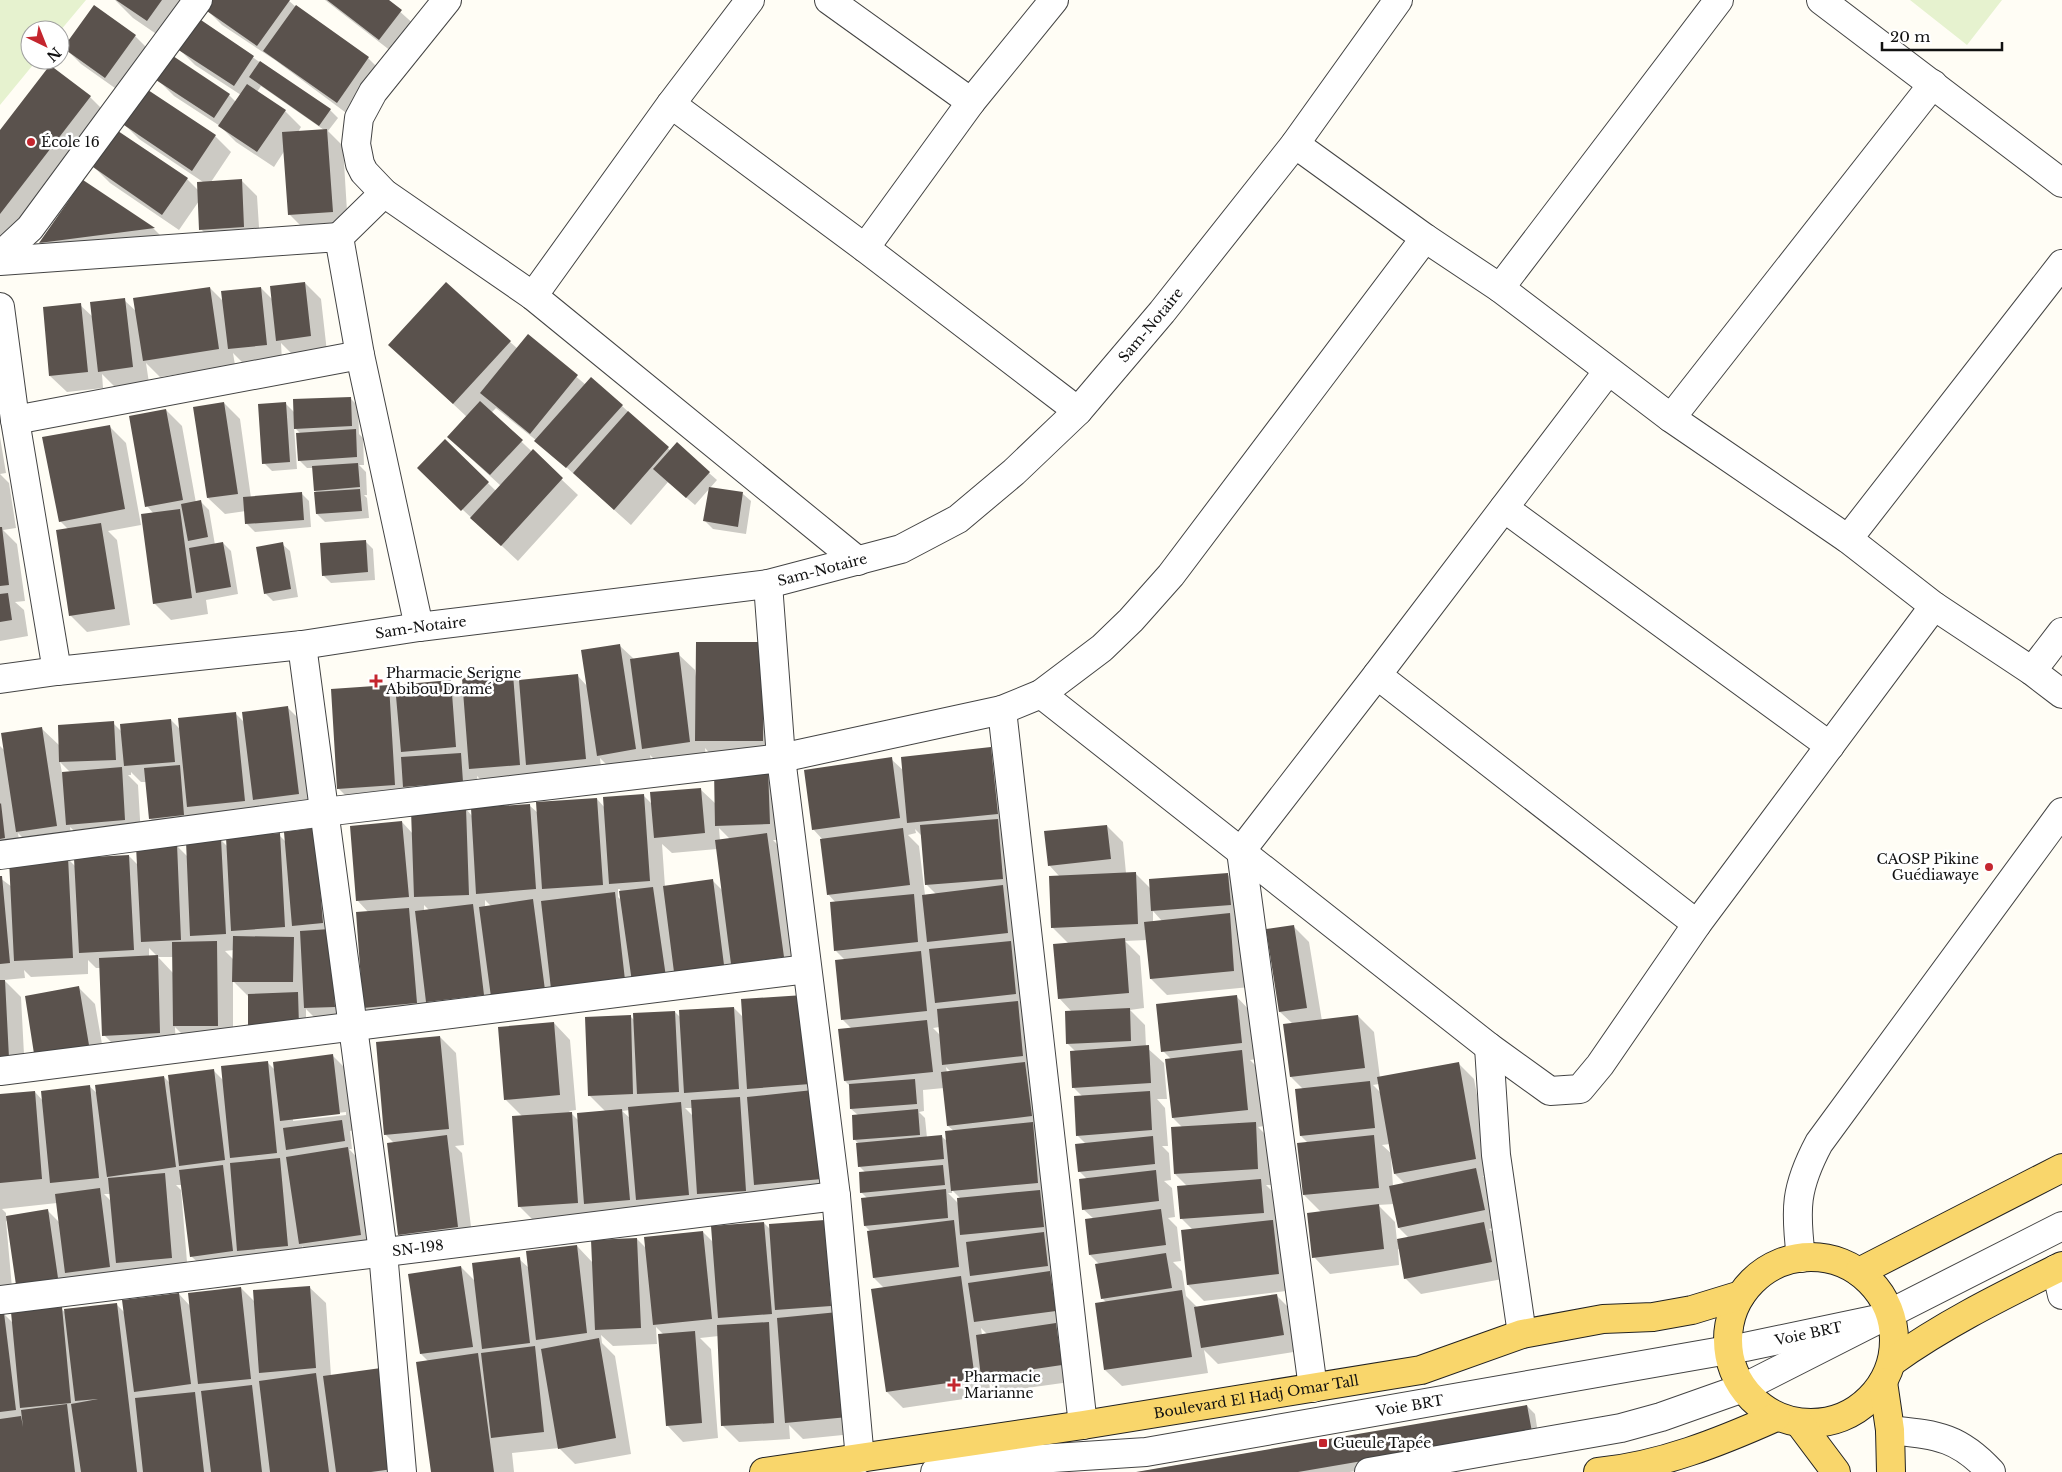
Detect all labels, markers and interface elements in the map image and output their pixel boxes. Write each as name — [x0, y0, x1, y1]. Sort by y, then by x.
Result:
north arrow — [20, 20, 70, 70]
scale bar — [1882, 20, 2002, 52]
text: 20 m — [1890, 27, 1930, 46]
text: N — [43, 43, 65, 66]
place label: École 16 — [41, 133, 100, 151]
marker: École 16 — [25, 136, 37, 148]
street label: Sam-Notaire — [1114, 284, 1187, 366]
street label: Sam-Notaire — [775, 549, 869, 590]
street label: Sam-Notaire — [374, 612, 467, 643]
place label: Pharmacie Serigne Abibou Dramé — [385, 664, 521, 698]
marker: Pharmacie Serigne Abibou Dramé — [370, 675, 382, 687]
place label: CAOSP Pikine Guédiawaye — [1876, 850, 1979, 884]
marker: CAOSP Pikine Guédiawaye — [1983, 861, 1995, 873]
street label: SN-198 — [391, 1236, 445, 1260]
street label: Voie BRT — [1772, 1318, 1844, 1350]
place label: Pharmacie Marianne — [964, 1368, 1041, 1402]
street label: Boulevard El Hadj Omar Tall — [1152, 1371, 1361, 1422]
marker: Pharmacie Marianne — [948, 1379, 960, 1391]
street label: Voie BRT — [1374, 1391, 1445, 1421]
place label: Gueule Tapée — [1333, 1434, 1431, 1452]
marker: Gueule Tapée — [1317, 1437, 1329, 1449]

